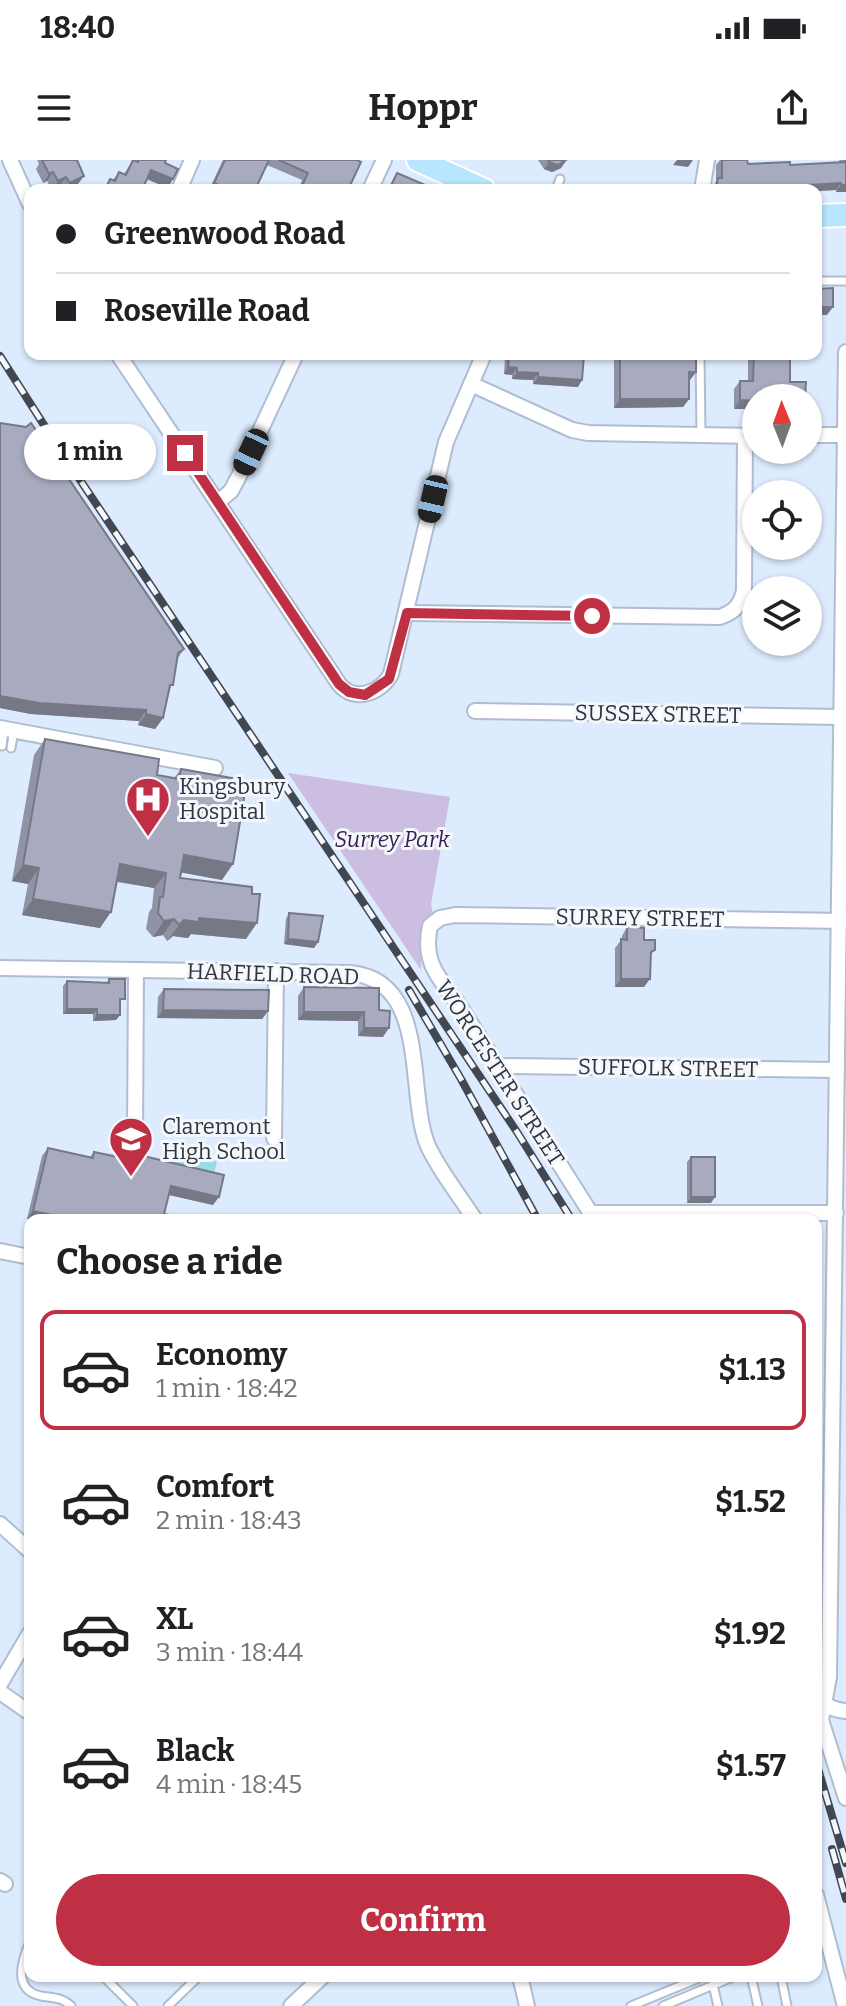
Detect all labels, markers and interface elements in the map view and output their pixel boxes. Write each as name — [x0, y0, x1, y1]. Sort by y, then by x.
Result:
text: 18:40 — [40, 10, 115, 46]
icon: menu — [32, 86, 76, 130]
text: Hoppr — [368, 86, 478, 130]
icon: share — [770, 86, 814, 130]
text: Greenwood Road — [104, 216, 345, 252]
text: Roseville Road — [104, 293, 310, 329]
north arrow — [742, 384, 822, 464]
map controls — [742, 384, 822, 656]
callout: 1 min — [25, 425, 157, 481]
car — [230, 425, 272, 479]
route end — [167, 435, 203, 471]
text: 1 min — [57, 436, 123, 467]
car — [416, 473, 450, 525]
button: locate — [742, 480, 822, 560]
button: layers — [742, 576, 822, 656]
route start — [574, 598, 610, 634]
street label: SUSSEX STREET — [574, 699, 742, 729]
place label: Kingsbury Hospital — [179, 773, 286, 825]
hospital icon: Kingsbury Hospital — [124, 775, 172, 838]
park label: Surrey Park — [334, 826, 451, 853]
street label: SURREY STREET — [555, 903, 725, 933]
street label: HARFIELD ROAD — [186, 957, 360, 991]
street label: WORCESTER STREET — [430, 975, 570, 1171]
street label: SUFFOLK STREET — [578, 1053, 759, 1083]
place label: Claremont High School — [162, 1113, 285, 1165]
school or university icon: Claremont High School — [107, 1115, 155, 1178]
text: Choose a ride — [56, 1240, 283, 1284]
icon: car — [60, 1334, 132, 1406]
text: Economy — [156, 1337, 287, 1373]
text: $1.13 — [718, 1352, 786, 1388]
text: 1 min · 18:42 — [156, 1373, 298, 1404]
icon: car — [60, 1466, 132, 1538]
text: Comfort — [156, 1469, 274, 1505]
text: $1.52 — [715, 1484, 786, 1520]
text: 2 min · 18:43 — [156, 1505, 302, 1536]
icon: car — [60, 1598, 132, 1670]
text: XL — [156, 1601, 193, 1637]
text: $1.92 — [714, 1616, 786, 1652]
text: 3 min · 18:44 — [156, 1637, 303, 1668]
icon: car — [60, 1730, 132, 1802]
text: Black — [156, 1733, 234, 1769]
text: $1.57 — [716, 1748, 786, 1784]
text: 4 min · 18:45 — [156, 1769, 302, 1800]
button: Confirm — [56, 1874, 790, 1966]

